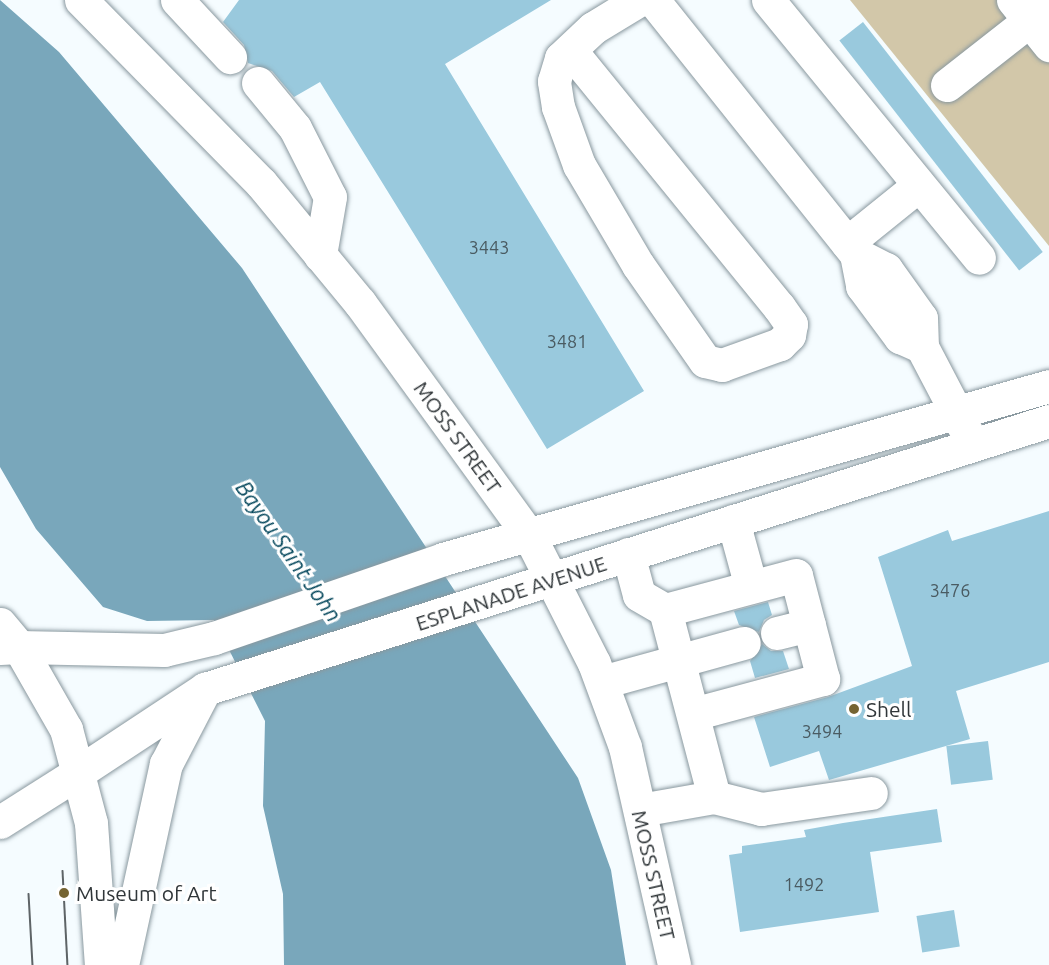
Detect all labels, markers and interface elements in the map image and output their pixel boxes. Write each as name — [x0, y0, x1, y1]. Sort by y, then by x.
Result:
house number: 3443 — [469, 236, 509, 258]
house number: 3481 — [547, 330, 587, 352]
street label: MOSS STREET — [409, 376, 507, 498]
water label: Bayou Saint John — [231, 475, 347, 627]
street label: ESPLANADE AVENUE — [412, 550, 610, 636]
house number: 3476 — [930, 579, 970, 601]
place label: Shell — [866, 696, 912, 722]
marker: Shell — [847, 702, 861, 716]
house number: 3494 — [802, 720, 842, 742]
street label: MOSS STREET — [627, 808, 681, 942]
house number: 1492 — [784, 873, 824, 895]
place label: Museum of Art — [76, 880, 217, 906]
marker: Museum of Art — [57, 886, 71, 900]

